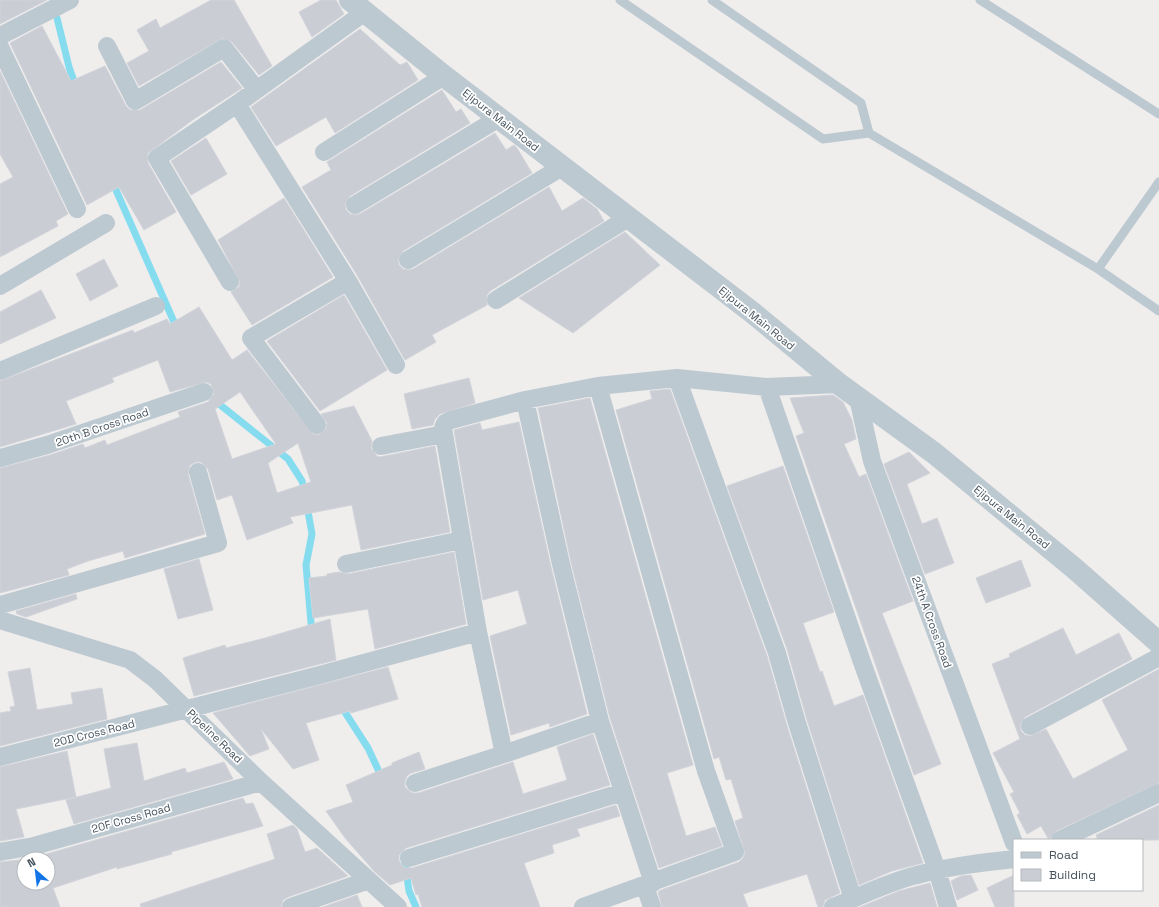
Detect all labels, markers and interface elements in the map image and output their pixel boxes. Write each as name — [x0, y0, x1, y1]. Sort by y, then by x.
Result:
street label: Ejipura Main Road — [460, 86, 542, 154]
street label: Ejipura Main Road — [716, 283, 798, 353]
street label: 20th B Cross Road — [54, 404, 150, 450]
street label: Ejipura Main Road — [971, 482, 1053, 552]
street label: 24th A Cross Road — [909, 574, 955, 670]
street label: Pipeline Road — [184, 706, 246, 766]
street label: 20D Cross Road — [52, 716, 136, 750]
street label: 20F Cross Road — [90, 800, 172, 836]
legend — [1013, 839, 1143, 891]
text: Road — [1049, 847, 1078, 863]
north arrow — [16, 851, 56, 891]
text: N — [25, 854, 38, 870]
text: Building — [1049, 867, 1096, 883]

